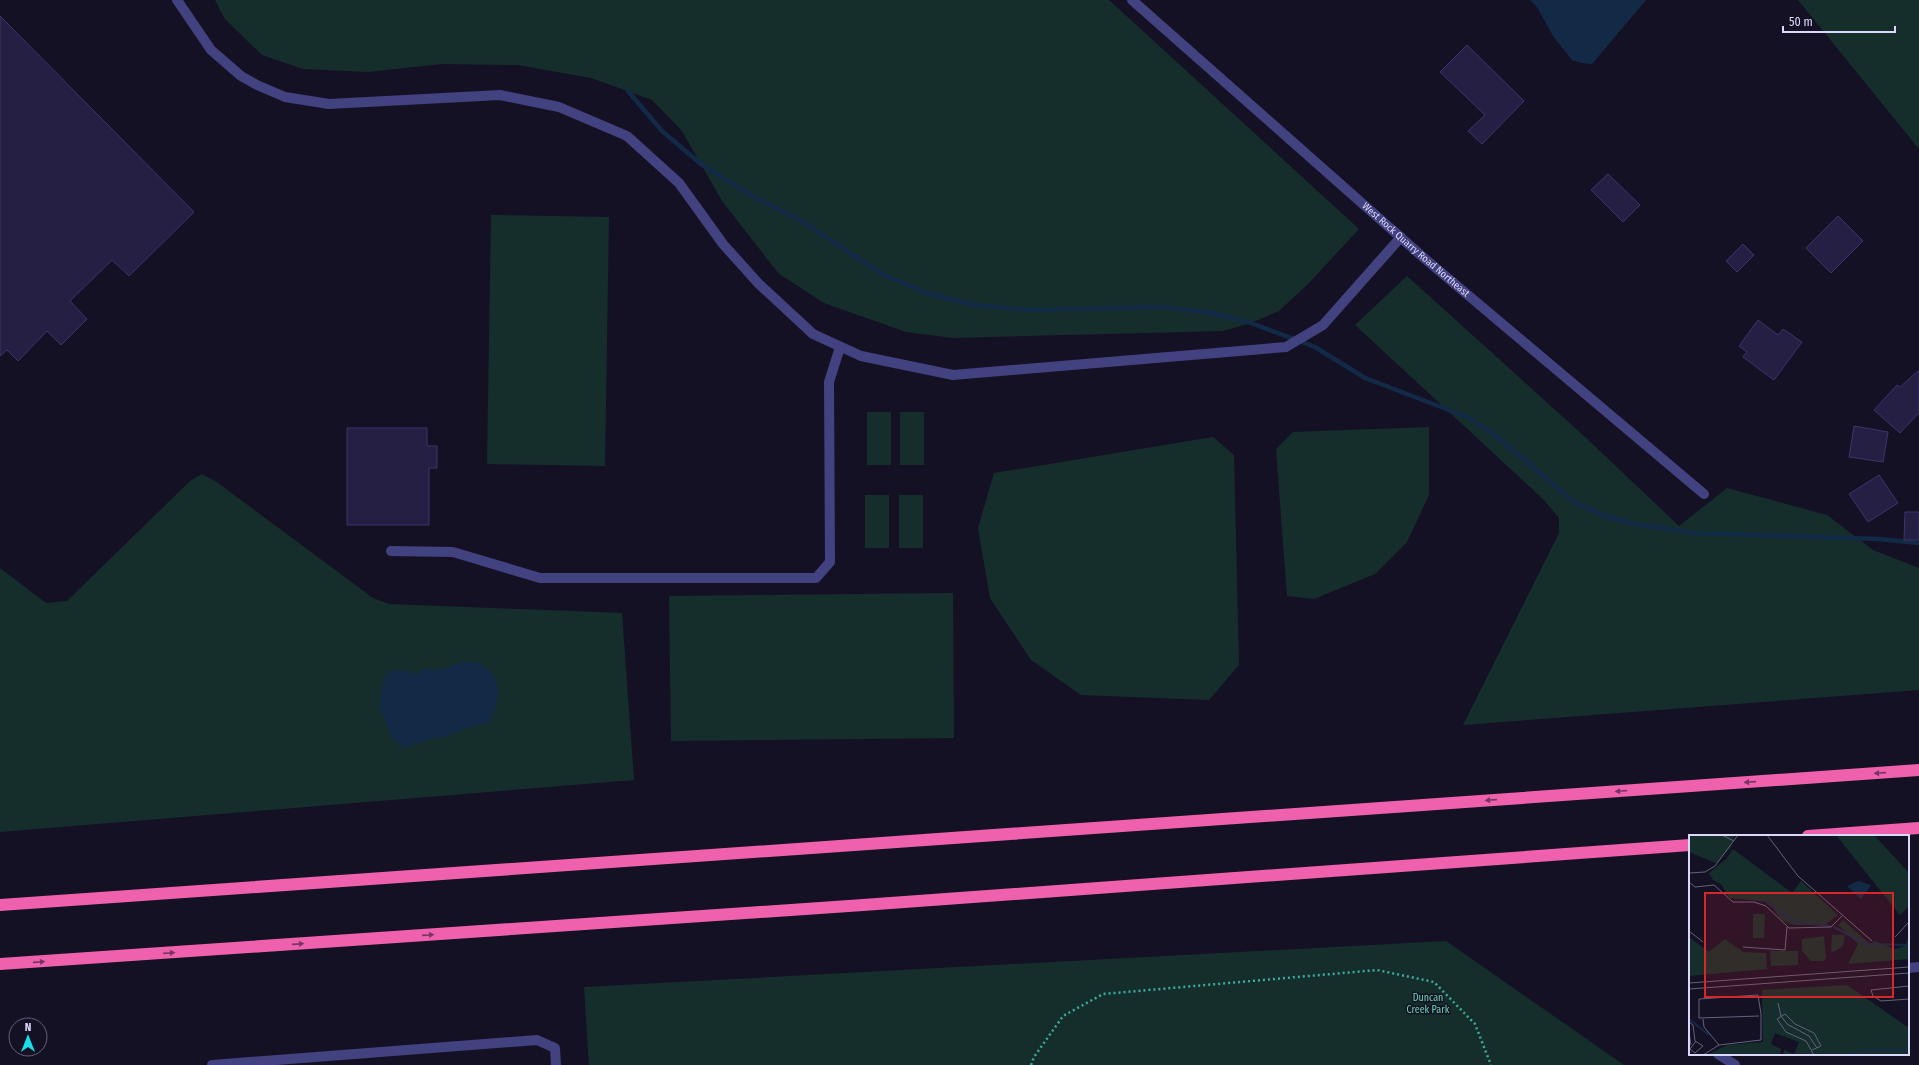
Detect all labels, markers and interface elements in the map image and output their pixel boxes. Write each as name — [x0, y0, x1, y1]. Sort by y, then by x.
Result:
scale bar — [1783, 8, 1895, 34]
text: 50 m — [1789, 15, 1813, 29]
street label: West Rock Quarry Road Northeast — [1360, 200, 1472, 300]
one-way arrow — [1874, 769, 1886, 776]
one-way arrow — [1744, 778, 1756, 785]
one-way arrow — [1615, 788, 1627, 795]
one-way arrow — [1485, 797, 1497, 804]
inset map — [1689, 835, 1909, 1055]
one-way arrow — [422, 931, 434, 938]
one-way arrow — [292, 940, 304, 947]
one-way arrow — [163, 949, 175, 956]
one-way arrow — [33, 958, 45, 965]
park label: Duncan Creek Park — [1407, 992, 1450, 1016]
north arrow — [8, 1017, 48, 1057]
text: N — [25, 1021, 31, 1034]

